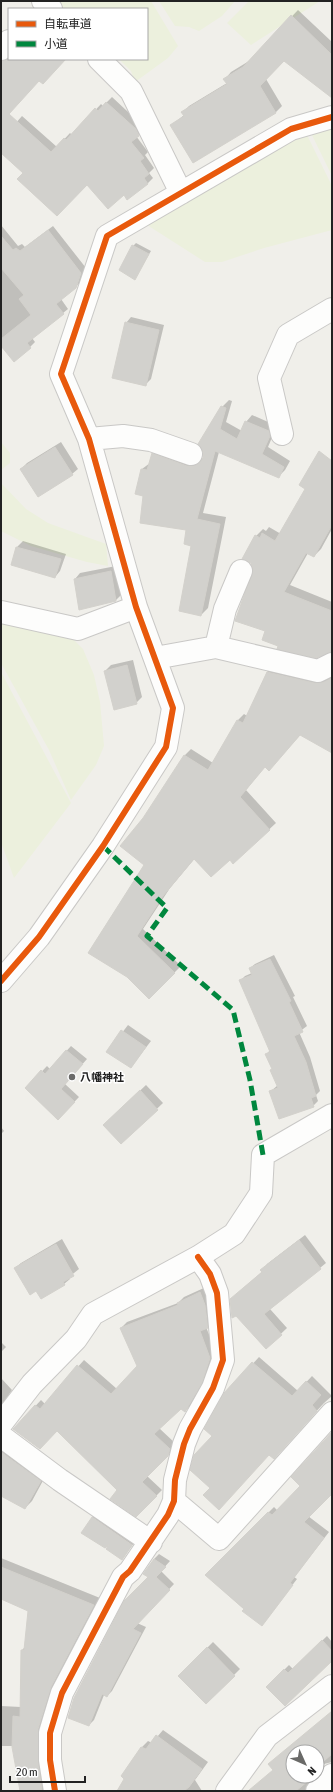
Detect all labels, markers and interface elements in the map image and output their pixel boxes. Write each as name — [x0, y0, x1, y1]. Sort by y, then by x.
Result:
legend — [8, 8, 148, 60]
text: 自転車道 — [44, 17, 92, 31]
text: 小道 — [44, 37, 68, 51]
place label: 八幡神社 — [80, 1071, 124, 1083]
marker: 八幡神社 — [67, 1072, 77, 1082]
north arrow — [285, 1744, 325, 1784]
scale bar — [10, 1758, 85, 1784]
text: 20 m — [16, 1765, 38, 1779]
text: N — [306, 1765, 319, 1778]

